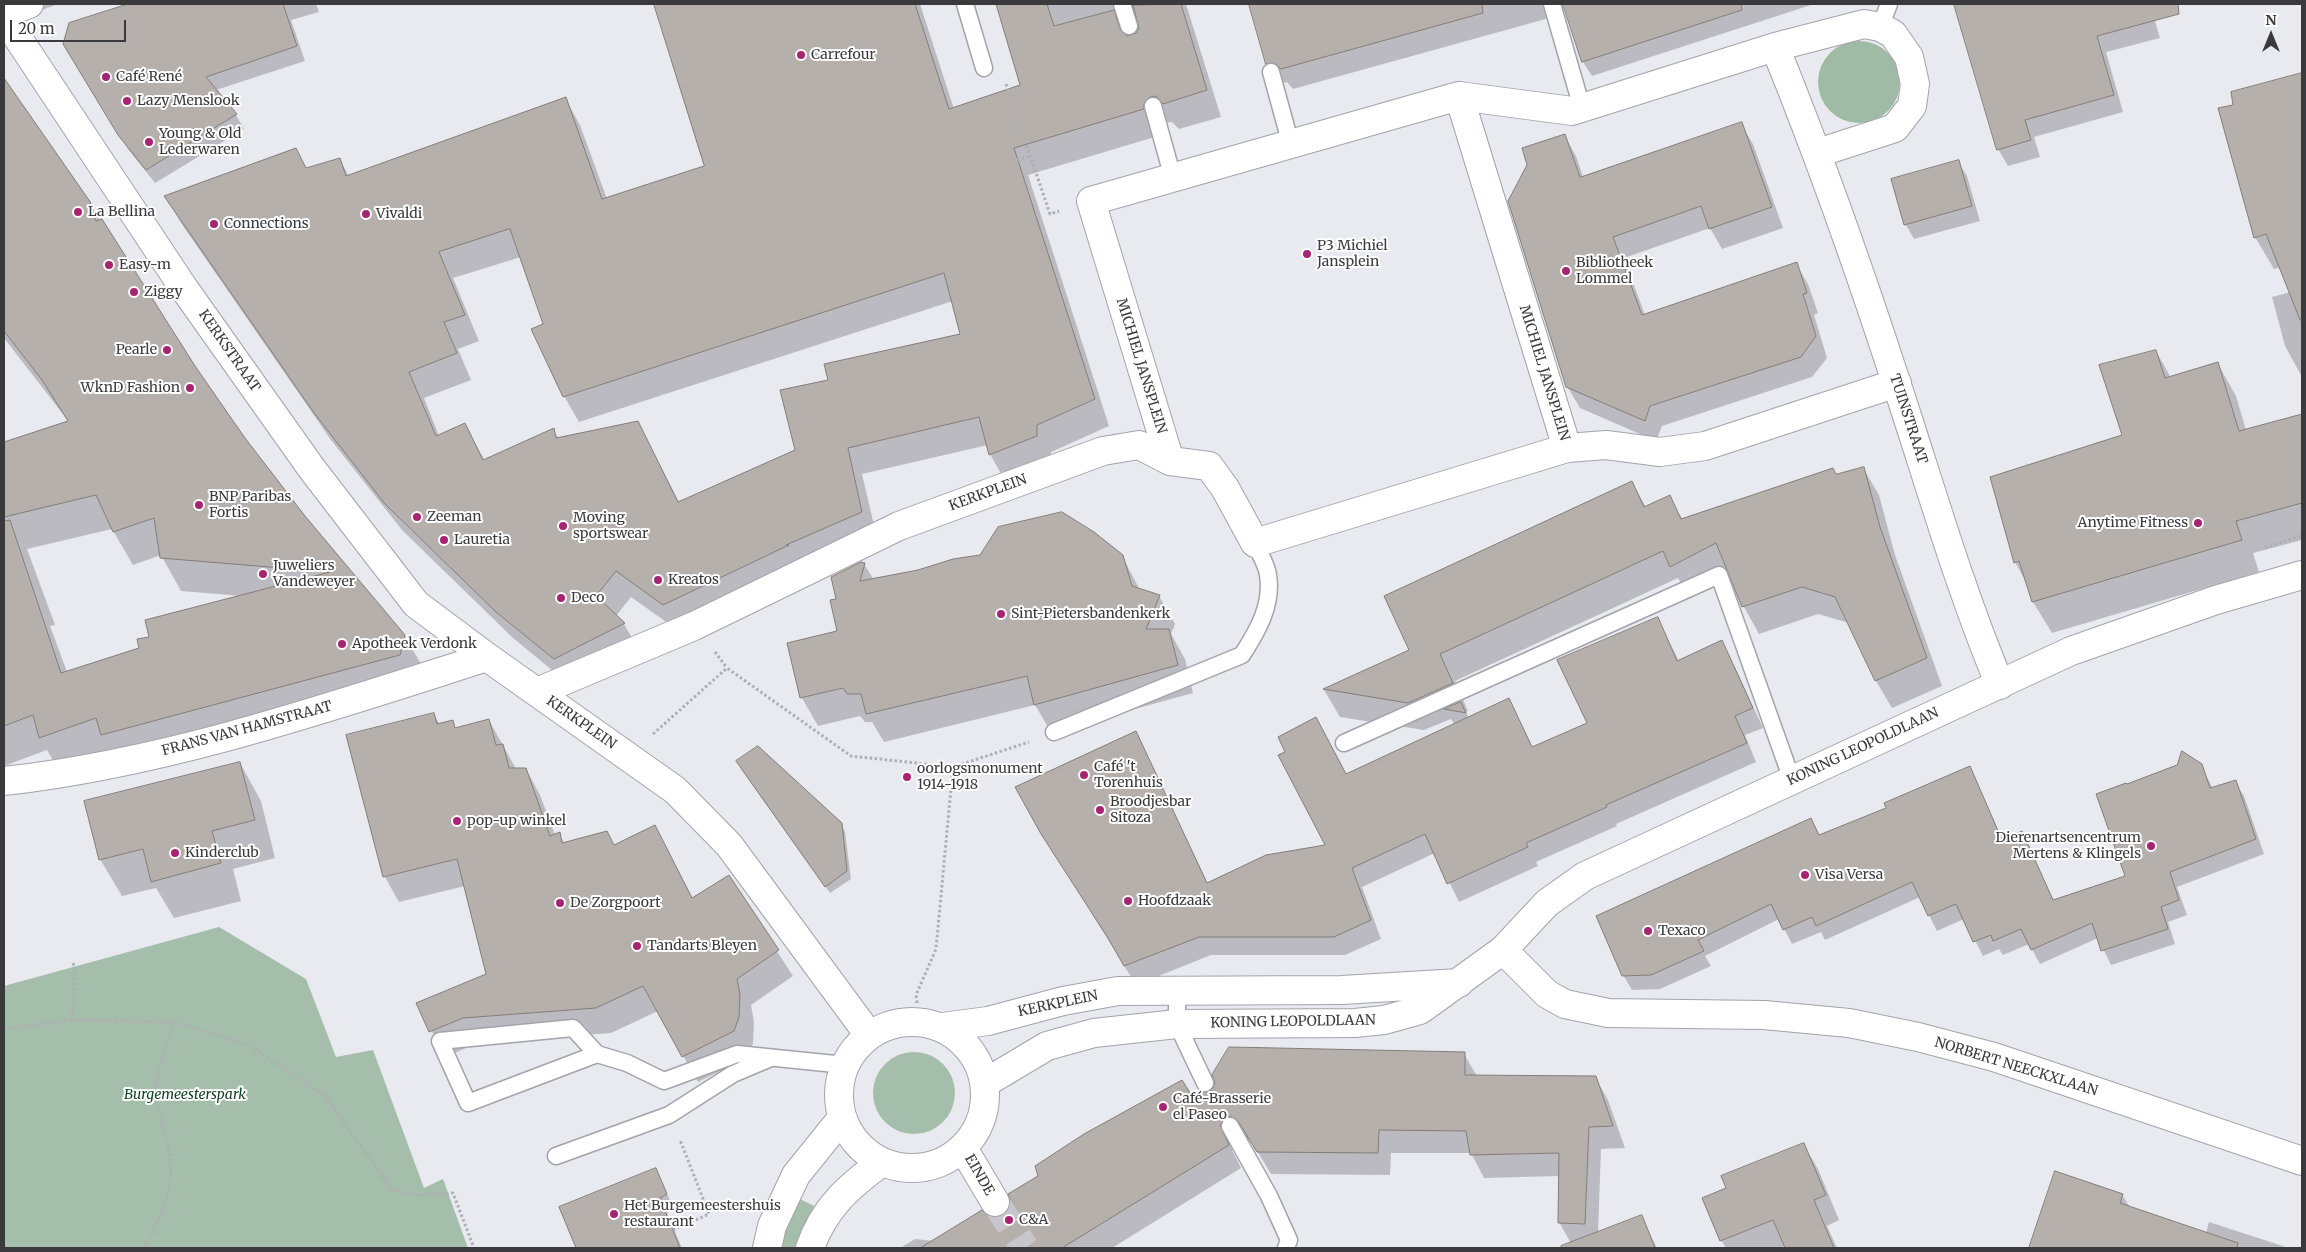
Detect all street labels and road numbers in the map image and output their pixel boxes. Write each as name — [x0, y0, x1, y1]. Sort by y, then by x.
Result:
street label: MICHIEL JANSPLEIN — [1112, 296, 1170, 436]
street label: MICHIEL JANSPLEIN — [1515, 303, 1573, 443]
street label: KERKSTRAAT — [195, 307, 263, 395]
street label: TUINSTRAAT — [1886, 372, 1930, 466]
street label: KERKPLEIN — [947, 471, 1029, 515]
street label: KERKPLEIN — [543, 693, 619, 753]
street label: FRANS VAN HAMSTRAAT — [160, 698, 334, 760]
street label: KONING LEOPOLDLAAN — [1784, 704, 1942, 790]
street label: KERKPLEIN — [1016, 987, 1100, 1021]
street label: KONING LEOPOLDLAAN — [1210, 1012, 1376, 1032]
street label: NORBERT NEECKXLAAN — [1932, 1034, 2100, 1100]
street label: EINDE — [961, 1152, 997, 1198]

